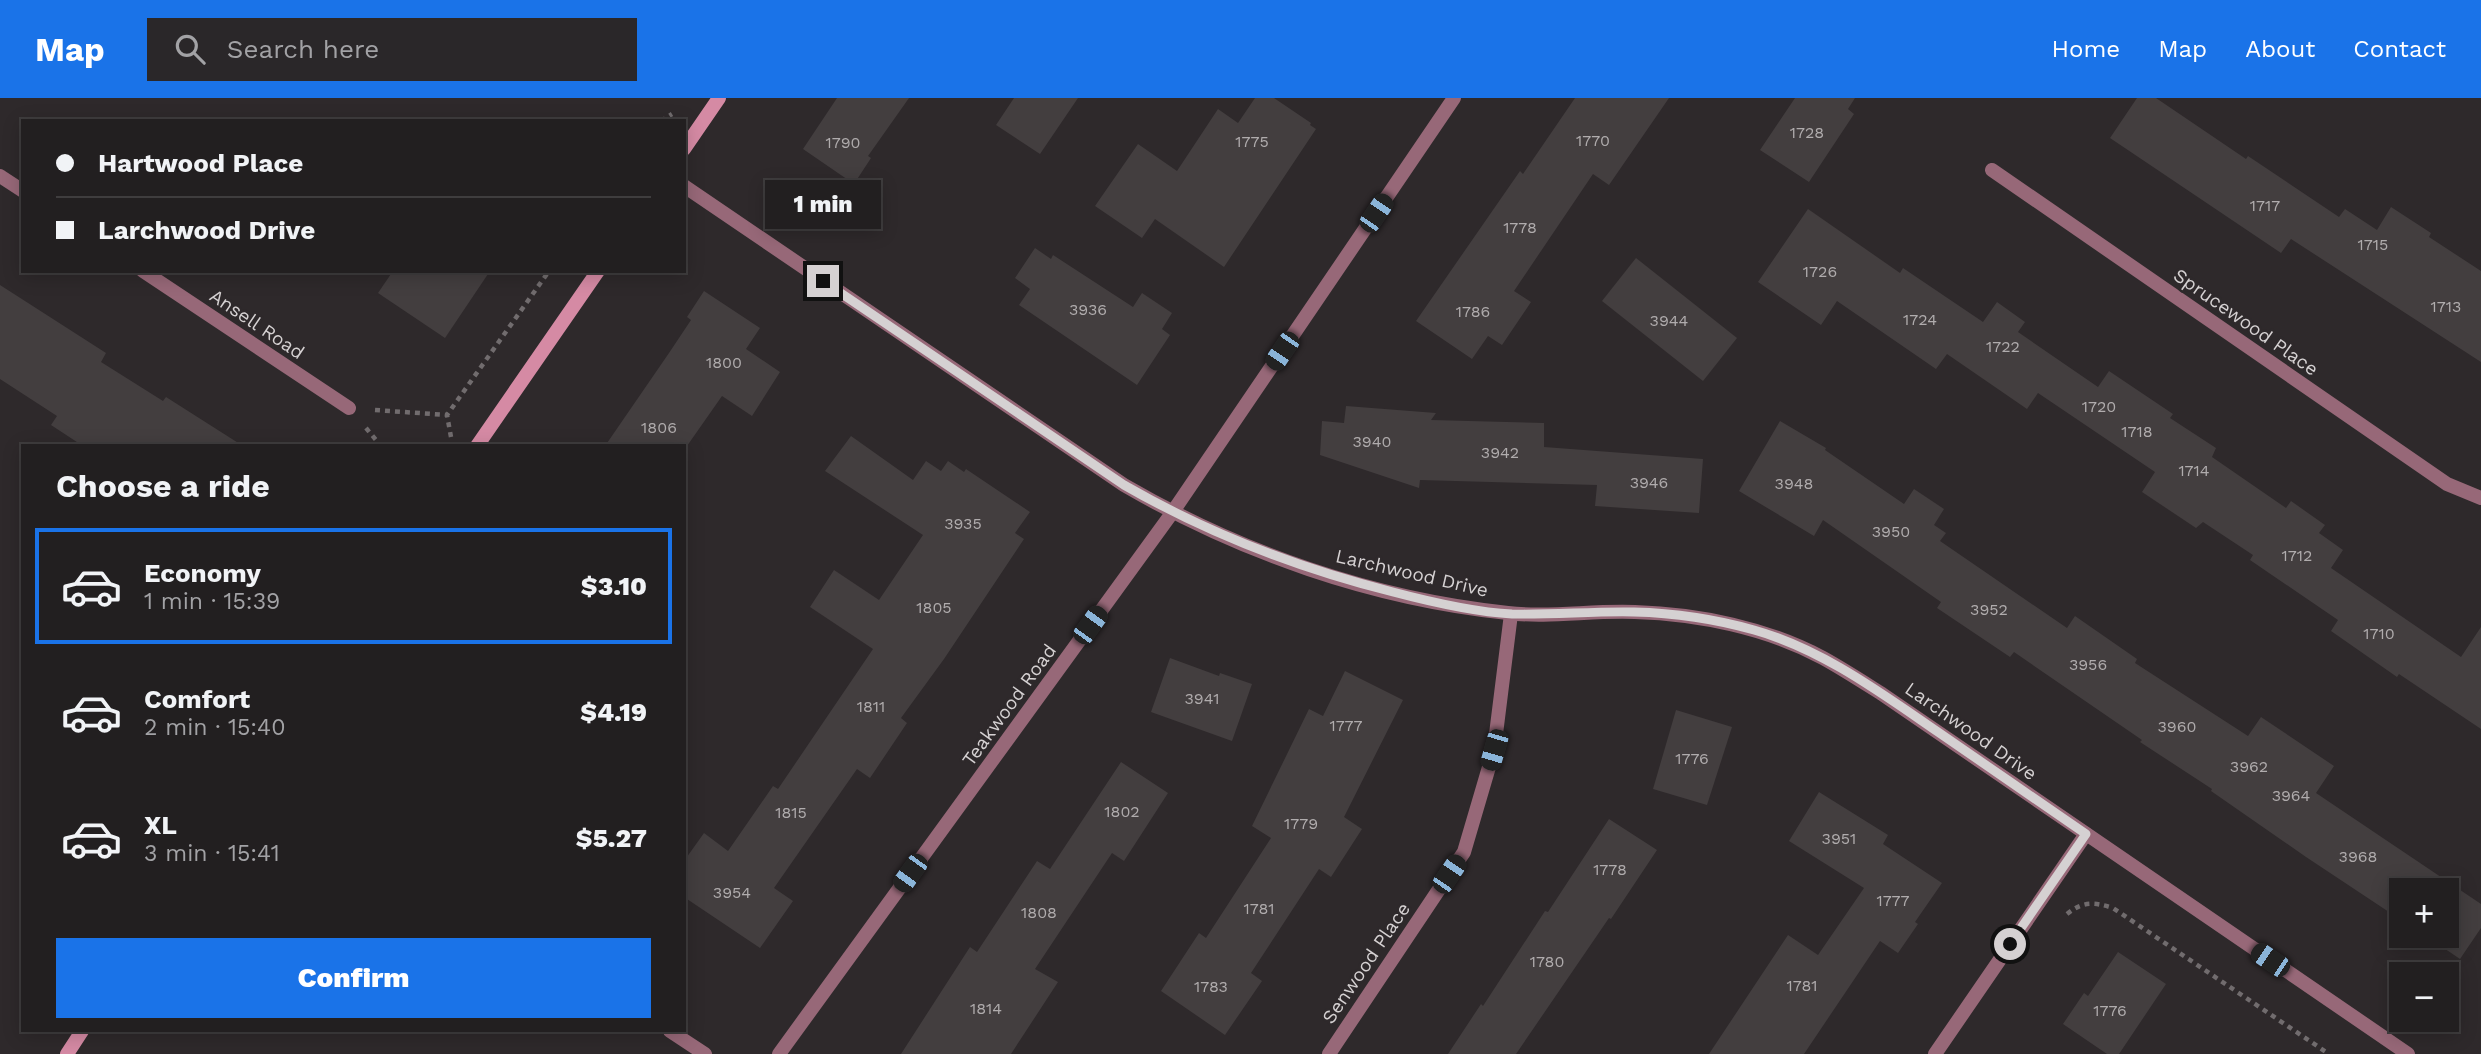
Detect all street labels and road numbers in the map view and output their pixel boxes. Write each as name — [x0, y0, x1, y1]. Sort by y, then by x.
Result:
street label: Sprucewood Place — [2169, 263, 2323, 381]
street label: Ansell Road — [205, 284, 309, 364]
street label: Larchwood Drive — [1333, 544, 1491, 602]
street label: Teakwood Road — [957, 640, 1061, 770]
street label: Larchwood Drive — [1901, 677, 2041, 785]
street label: Senwood Place — [1317, 898, 1415, 1028]

